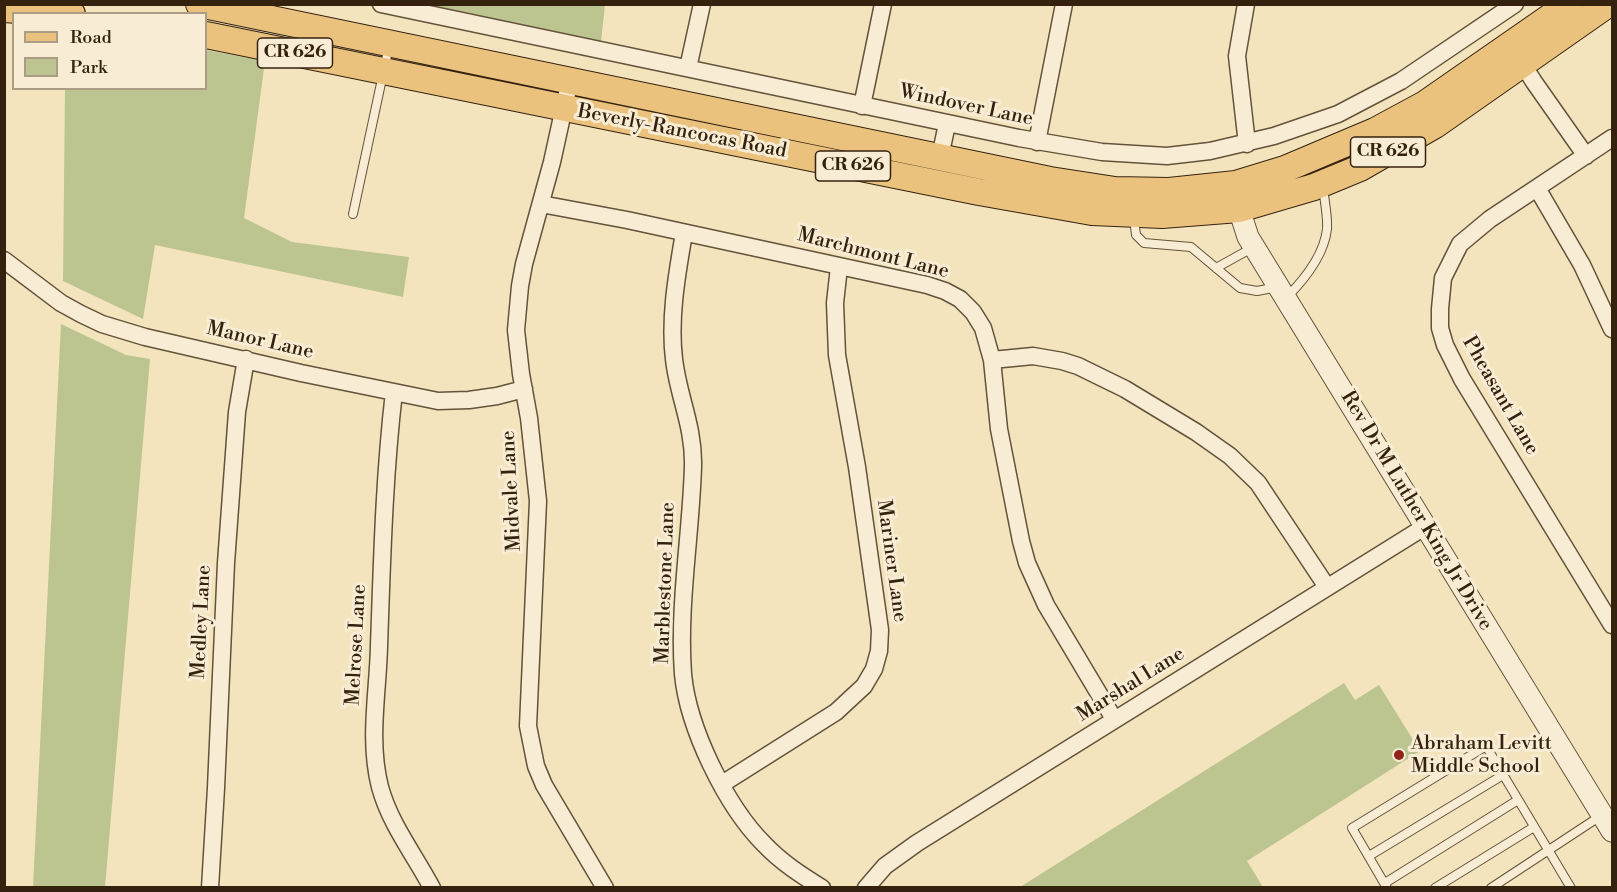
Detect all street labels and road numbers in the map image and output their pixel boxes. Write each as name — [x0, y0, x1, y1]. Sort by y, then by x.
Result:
road number: CR 626 — [258, 38, 332, 68]
street label: Windover Lane — [897, 80, 1035, 132]
street label: Beverly-Rancocas Road — [575, 100, 789, 164]
road number: CR 626 — [1350, 137, 1426, 167]
road number: CR 626 — [816, 151, 890, 181]
street label: Marchmont Lane — [795, 224, 951, 284]
street label: Manor Lane — [204, 317, 316, 365]
street label: Pheasant Lane — [1456, 332, 1544, 460]
street label: Rev Dr M Luther King Jr Drive — [1335, 387, 1497, 635]
street label: Midvale Lane — [497, 430, 527, 552]
street label: Mariner Lane — [871, 498, 911, 624]
street label: Marblestone Lane — [651, 502, 681, 664]
street label: Medley Lane — [187, 564, 217, 680]
street label: Melrose Lane — [342, 584, 372, 706]
street label: Marshal Lane — [1073, 642, 1189, 728]

